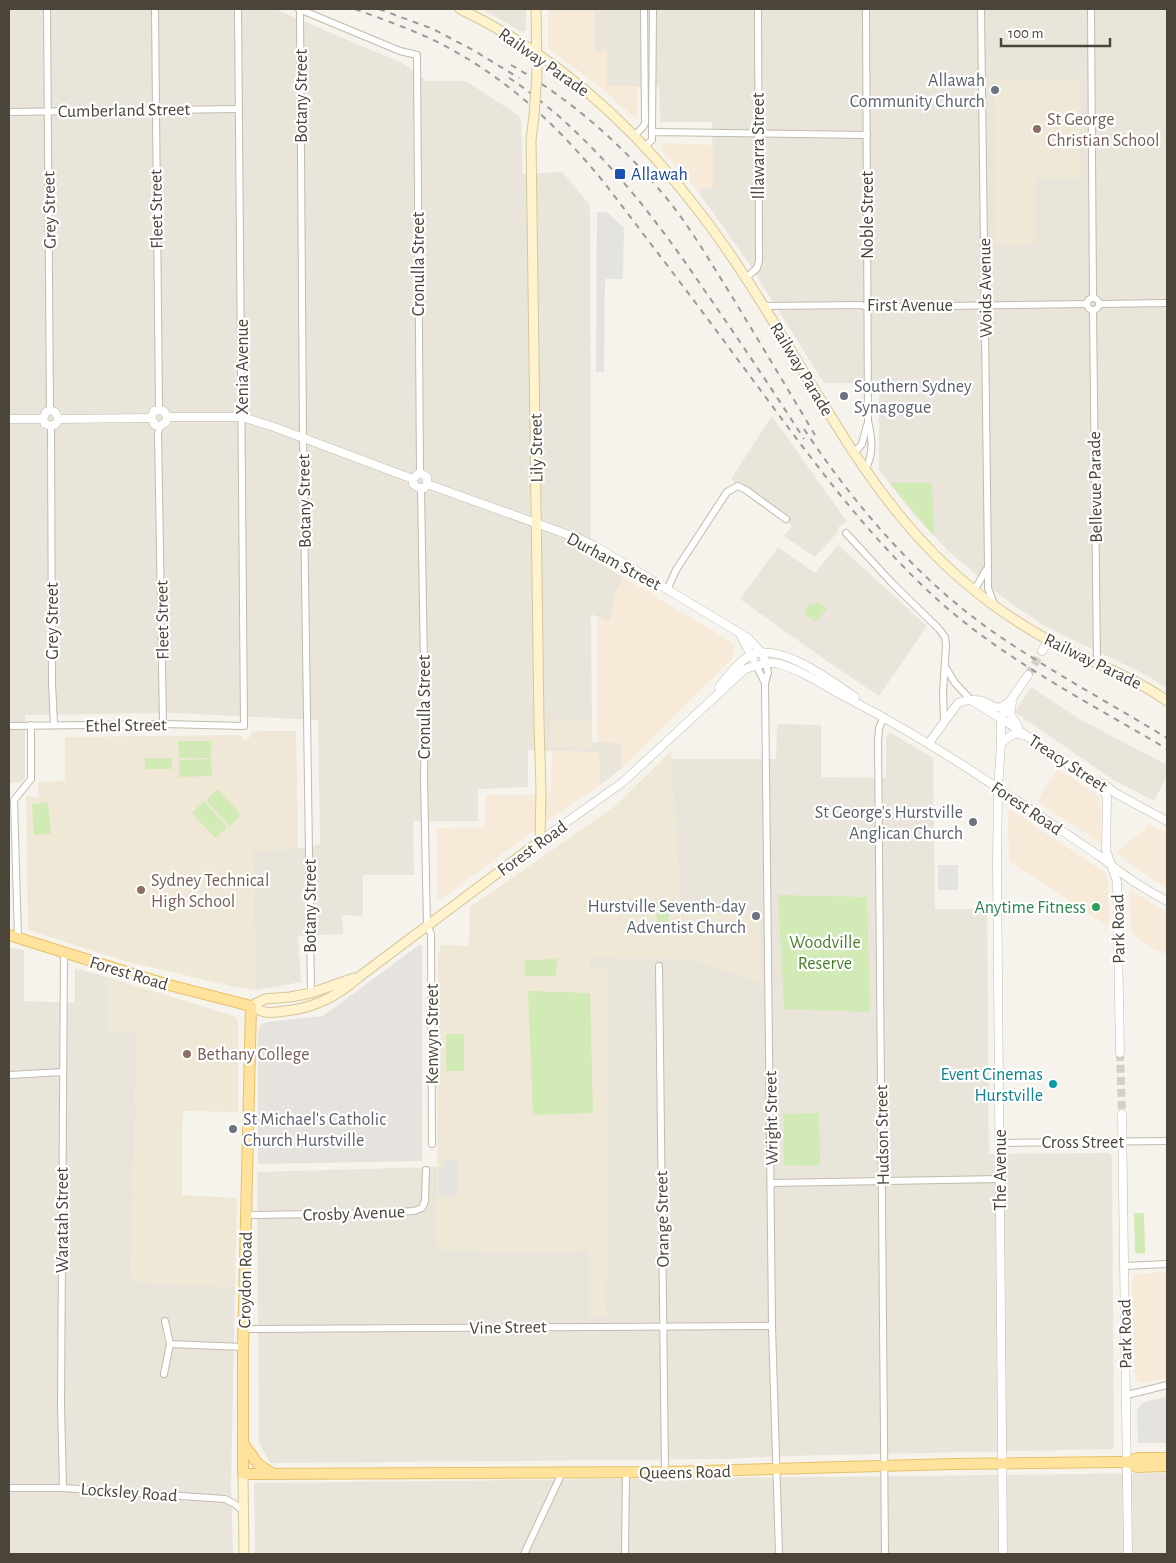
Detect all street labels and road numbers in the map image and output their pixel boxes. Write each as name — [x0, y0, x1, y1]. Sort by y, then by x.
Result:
street label: Railway Parade — [495, 25, 592, 101]
street label: Botany Street — [293, 49, 311, 143]
street label: Illawarra Street — [750, 92, 768, 199]
street label: Cumberland Street — [58, 101, 191, 121]
street label: Fleet Street — [147, 169, 167, 249]
street label: Grey Street — [40, 171, 60, 249]
street label: Noble Street — [859, 171, 877, 259]
street label: Cronulla Street — [410, 212, 428, 316]
street label: Woids Avenue — [976, 238, 996, 338]
street label: First Avenue — [867, 297, 953, 315]
street label: Xenia Avenue — [234, 319, 252, 415]
street label: Railway Parade — [766, 319, 836, 420]
street label: Lily Street — [527, 413, 547, 483]
street label: Bellevue Parade — [1086, 431, 1106, 543]
street label: Botany Street — [295, 453, 315, 548]
street label: Durham Street — [564, 530, 664, 594]
street label: Fleet Street — [153, 580, 173, 660]
street label: Grey Street — [44, 582, 62, 660]
street label: Railway Parade — [1041, 631, 1144, 693]
street label: Cronulla Street — [416, 655, 434, 759]
street label: Ethel Street — [85, 716, 167, 736]
street label: Treacy Street — [1025, 732, 1110, 796]
street label: Forest Road — [988, 779, 1065, 839]
street label: Forest Road — [494, 818, 571, 880]
street label: Botany Street — [302, 859, 320, 953]
street label: Park Road — [1109, 894, 1129, 964]
street label: Forest Road — [87, 953, 170, 994]
street label: Kenwyn Street — [424, 983, 442, 1085]
street label: Wright Street — [762, 1070, 782, 1165]
street label: Hudson Street — [873, 1084, 893, 1185]
street label: The Avenue — [992, 1129, 1010, 1211]
street label: Cross Street — [1042, 1134, 1124, 1152]
street label: Waratah Street — [54, 1167, 72, 1273]
street label: Orange Street — [653, 1170, 673, 1268]
street label: Crosby Avenue — [303, 1203, 406, 1225]
street label: Croydon Road — [236, 1231, 256, 1329]
street label: Park Road — [1116, 1299, 1136, 1369]
street label: Vine Street — [469, 1318, 547, 1338]
street label: Queens Road — [639, 1463, 731, 1483]
street label: Locksley Road — [80, 1481, 178, 1505]

